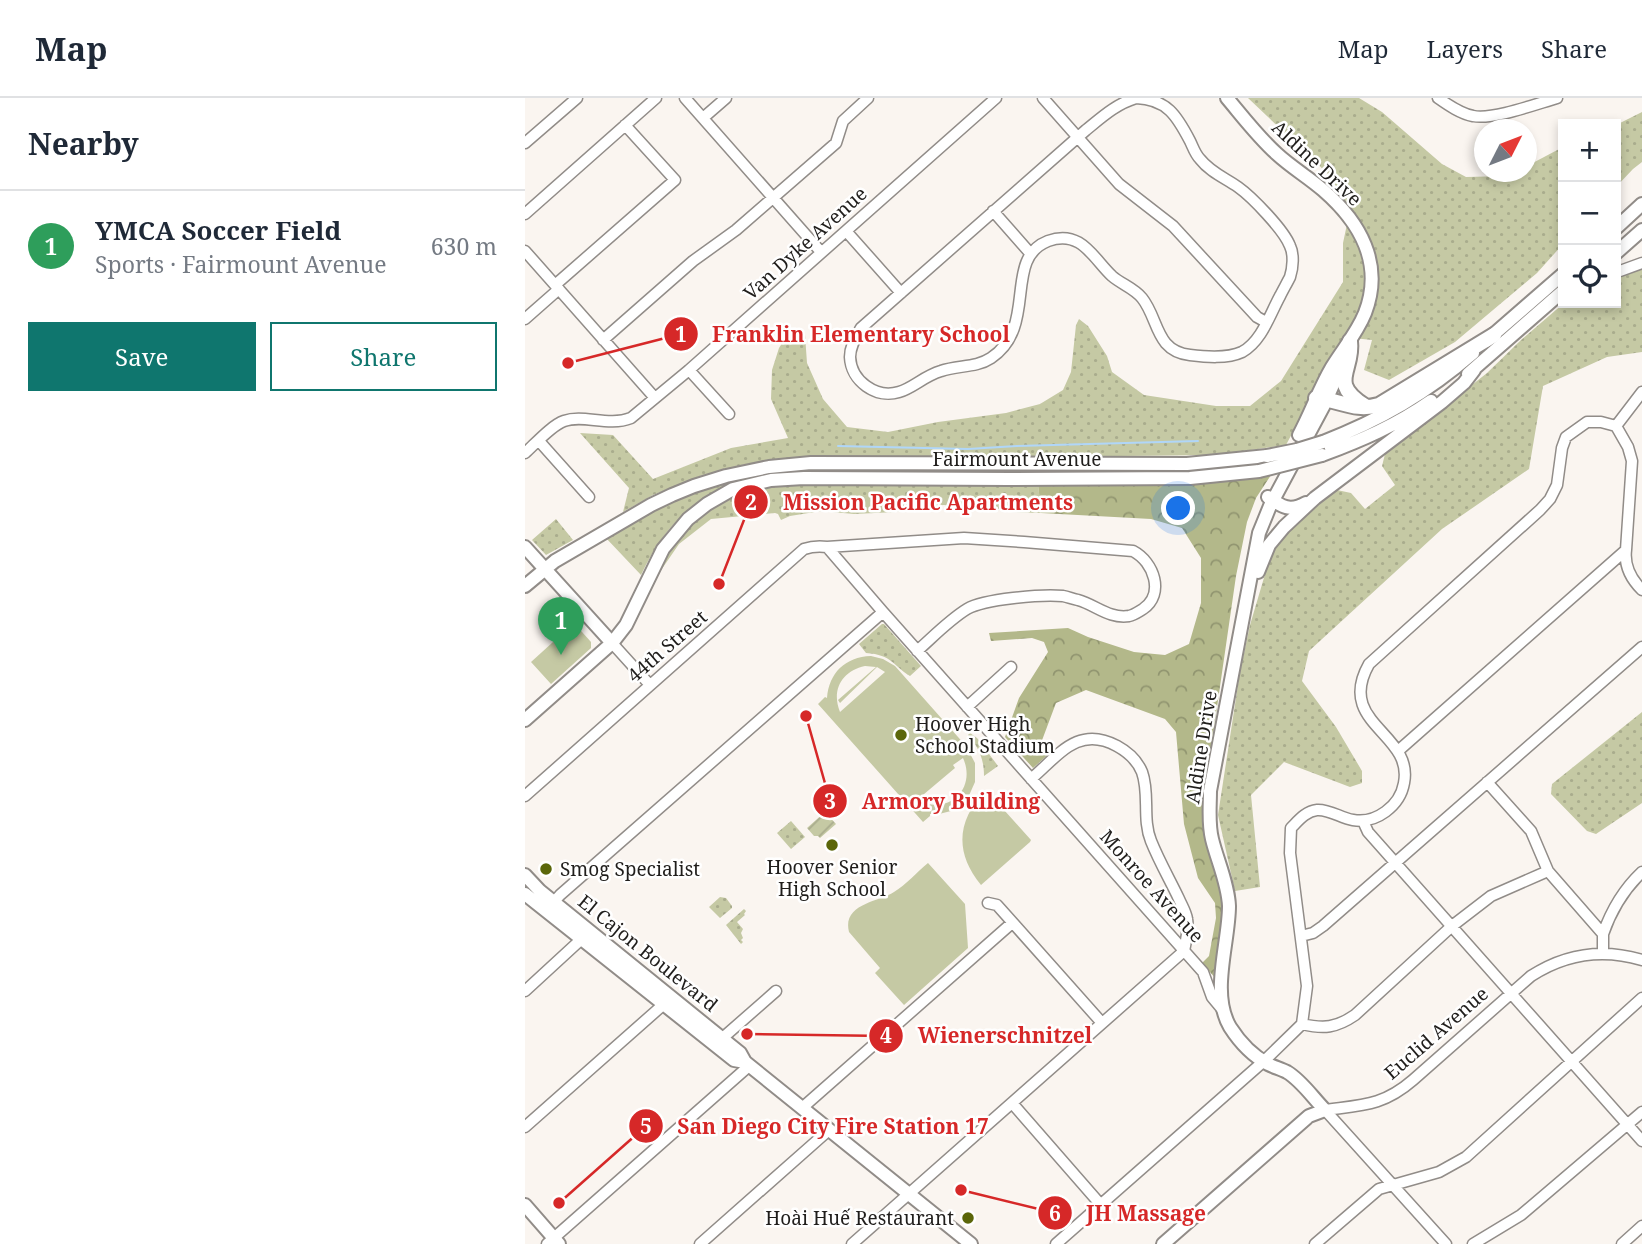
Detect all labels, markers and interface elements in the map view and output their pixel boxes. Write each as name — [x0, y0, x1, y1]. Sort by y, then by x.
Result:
text: Map — [35, 26, 108, 71]
text: Map — [1338, 32, 1389, 65]
text: Layers — [1427, 32, 1503, 65]
text: Share — [1541, 32, 1607, 65]
street label: Aldine Drive — [1266, 114, 1368, 212]
north arrow — [1474, 119, 1537, 182]
map controls — [1558, 119, 1621, 308]
button: + — [1558, 119, 1621, 182]
text: Nearby — [28, 123, 139, 164]
street label: Van Dyke Avenue — [738, 181, 872, 305]
button: − — [1558, 182, 1621, 245]
text: YMCA Soccer Field — [95, 212, 341, 248]
text: 1 — [45, 230, 58, 262]
text: 630 m — [431, 230, 497, 262]
button: locate — [1558, 245, 1621, 308]
text: Sports · Fairmount Avenue — [95, 248, 386, 280]
callout: Franklin Elementary School — [663, 313, 1024, 355]
text: 1 — [675, 320, 687, 348]
text: Franklin Elementary School — [712, 320, 1011, 348]
button: Save — [28, 322, 256, 391]
button: Share — [270, 322, 497, 391]
street label: Fairmount Avenue — [933, 446, 1101, 472]
callout: Mission Pacific Apartments — [734, 481, 1087, 523]
text: 2 — [745, 488, 757, 516]
text: Mission Pacific Apartments — [783, 488, 1073, 516]
your location — [1161, 491, 1195, 525]
pin: 1 — [538, 597, 584, 655]
street label: 44th Street — [622, 604, 713, 688]
street label: Aldine Drive — [1179, 688, 1223, 806]
place label: Hoover High School Stadium — [915, 711, 1055, 759]
marker: Hoover High School Stadium — [893, 727, 909, 743]
callout: Armory Building — [813, 780, 1054, 822]
text: 3 — [824, 787, 836, 815]
text: Armory Building — [862, 787, 1041, 815]
street label: Monroe Avenue — [1094, 824, 1210, 948]
marker: Hoover Senior High School — [824, 837, 840, 853]
place label: Hoover Senior High School — [767, 854, 897, 902]
place label: Smog Specialist — [560, 856, 700, 882]
marker: Smog Specialist — [538, 861, 554, 877]
street label: El Cajon Boulevard — [573, 889, 724, 1018]
street label: Euclid Avenue — [1379, 981, 1493, 1085]
callout: Wienerschnitzel — [868, 1015, 1106, 1057]
text: 4 — [880, 1021, 892, 1049]
text: Wienerschnitzel — [918, 1021, 1093, 1049]
callout: San Diego City Fire Station 17 — [629, 1105, 1003, 1147]
text: 5 — [640, 1112, 652, 1140]
text: San Diego City Fire Station 17 — [677, 1112, 989, 1140]
callout: JH Massage — [1037, 1192, 1220, 1234]
text: 6 — [1049, 1199, 1061, 1227]
text: JH Massage — [1085, 1199, 1206, 1227]
place label: Hoài Huế Restaurant — [765, 1205, 954, 1231]
marker: Hoài Huế Restaurant — [960, 1210, 976, 1226]

